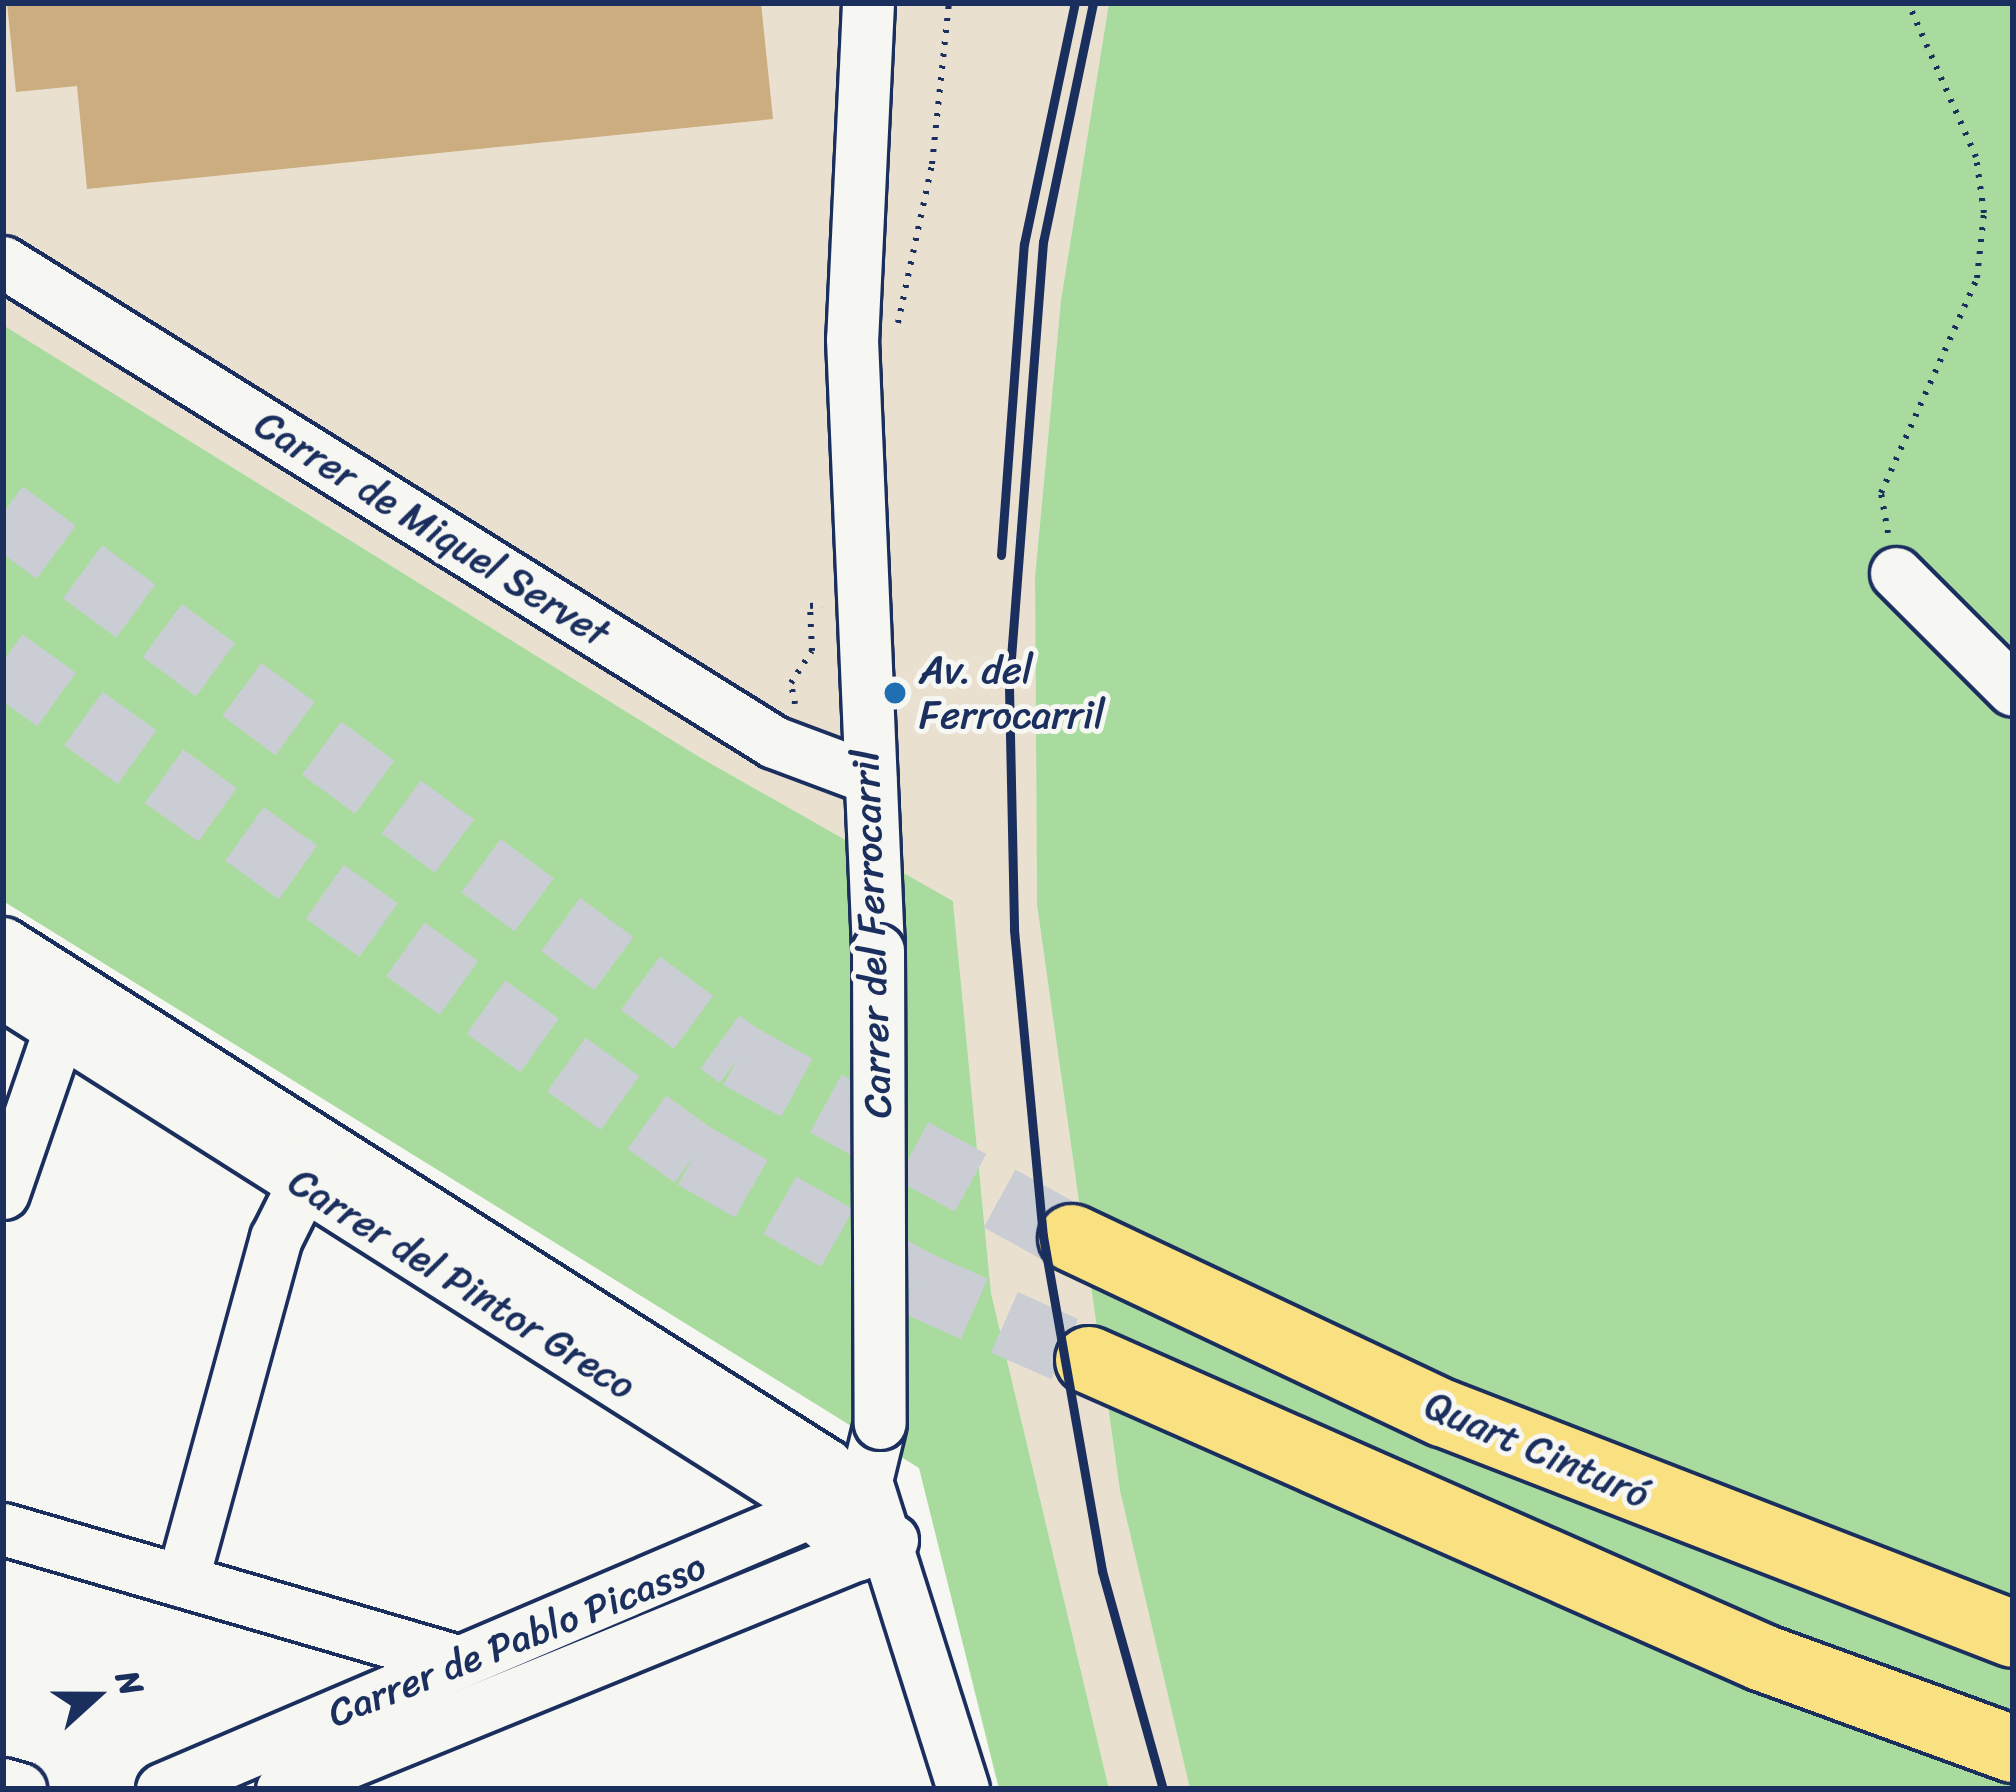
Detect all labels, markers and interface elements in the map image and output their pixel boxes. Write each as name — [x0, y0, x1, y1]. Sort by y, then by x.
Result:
street label: Carrer de Miquel Servet — [246, 401, 618, 657]
place label: Av. del Ferrocarril — [919, 648, 1105, 739]
marker: Av. del Ferrocarril — [882, 680, 908, 706]
street label: Carrer del Ferrocarril — [842, 748, 902, 1120]
street label: Carrer del Pintor Greco — [279, 1158, 645, 1410]
street label: Quart Cinturó — [1418, 1382, 1656, 1518]
street label: Carrer de Pablo Picasso — [320, 1542, 714, 1738]
north arrow — [36, 1636, 156, 1756]
text: N — [98, 1662, 161, 1704]

